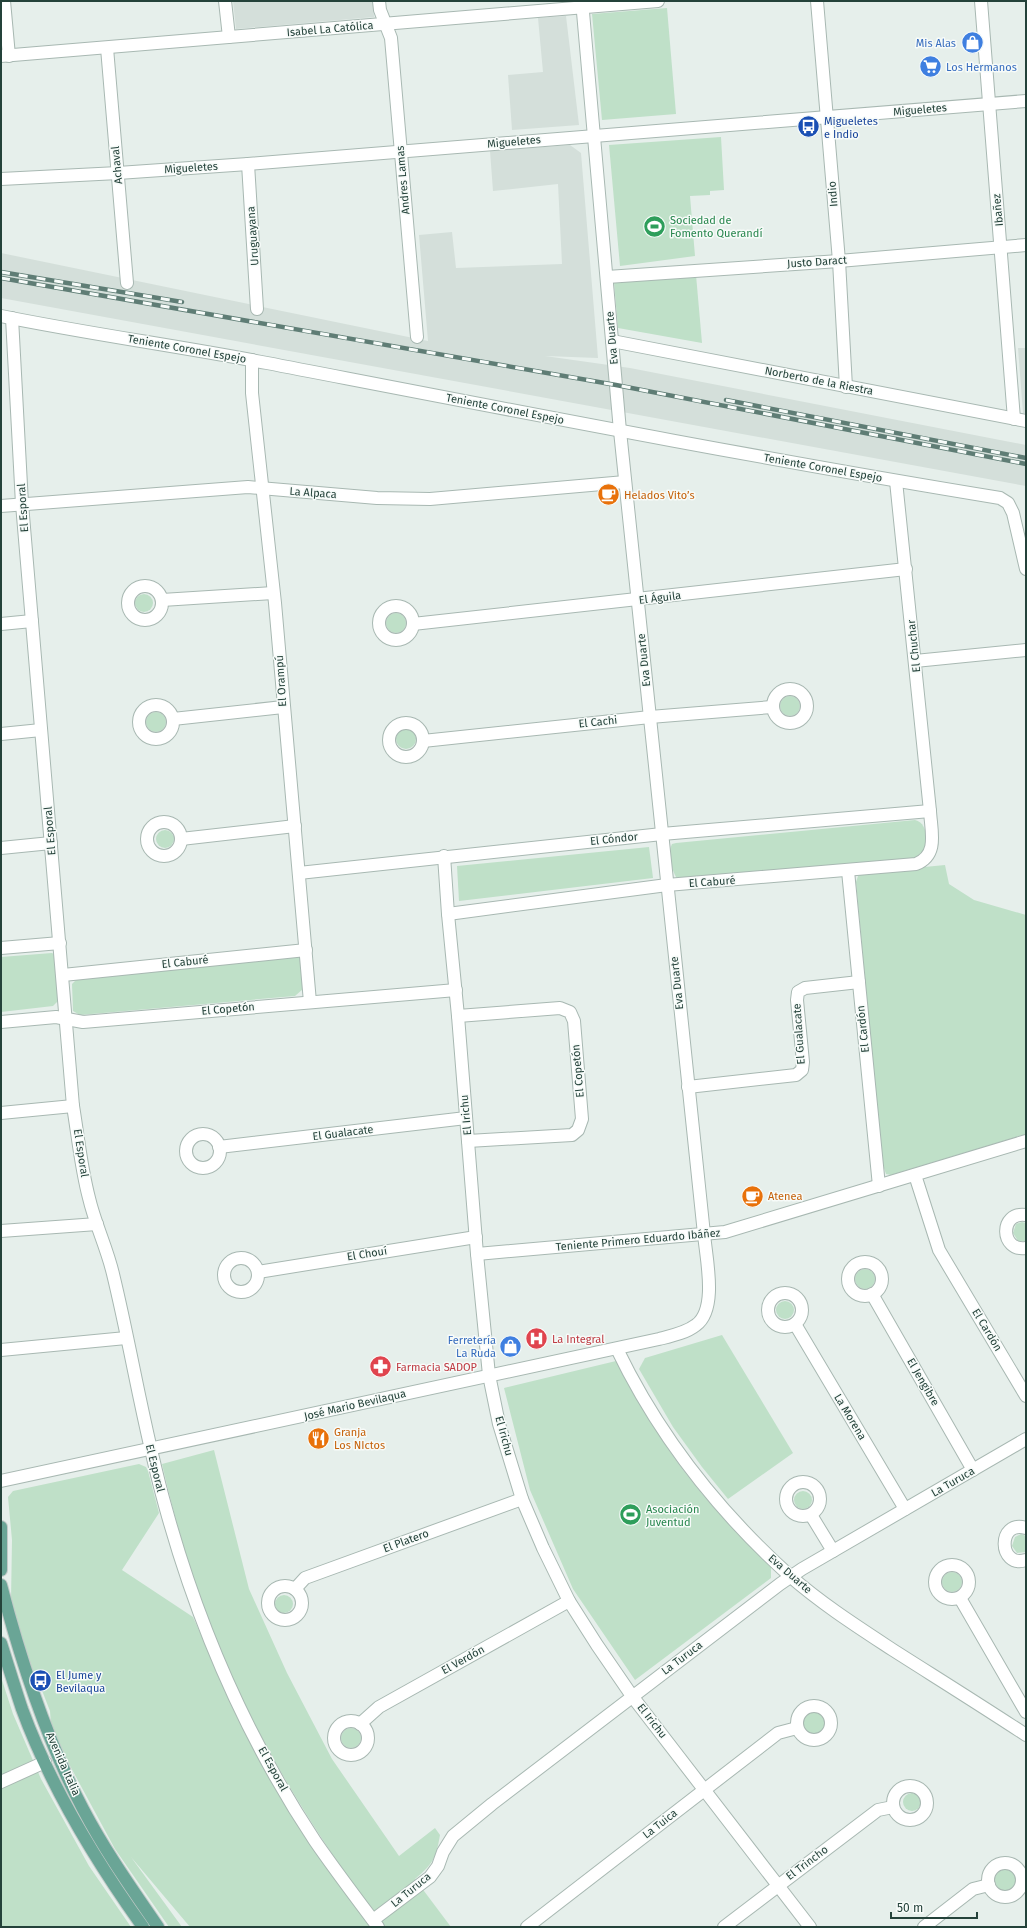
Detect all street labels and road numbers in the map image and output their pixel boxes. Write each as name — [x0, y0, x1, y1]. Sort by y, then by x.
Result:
street label: Isabel La Católica — [286, 19, 374, 39]
street label: Migueletes — [893, 101, 947, 119]
street label: Migueletes — [487, 133, 541, 151]
street label: Achaval — [109, 145, 125, 185]
street label: Andres Lamas — [394, 145, 412, 215]
street label: Migueletes — [164, 160, 218, 176]
street label: Indio — [825, 181, 841, 207]
street label: Ibañez — [990, 193, 1006, 227]
street label: Uruguayana — [244, 206, 262, 266]
street label: Justo Daract — [787, 253, 847, 271]
street label: Eva Duarte — [603, 311, 621, 365]
street label: Teniente Coronel Espejo — [127, 332, 247, 366]
street label: Norberto de la Riestra — [764, 364, 874, 398]
street label: Teniente Coronel Espejo — [445, 391, 565, 427]
street label: Teniente Coronel Espejo — [763, 451, 883, 485]
street label: El Esporal — [15, 483, 31, 533]
street label: La Alpaca — [289, 485, 337, 501]
street label: El Águila — [638, 588, 682, 607]
street label: El Chuchar — [905, 618, 923, 673]
street label: Eva Duarte — [635, 633, 653, 687]
street label: El Orampú — [273, 655, 289, 707]
street label: El Cachi — [578, 714, 618, 730]
street label: El Esporal — [41, 806, 59, 856]
street label: El Cóndor — [589, 830, 639, 848]
street label: El Caburé — [688, 874, 736, 890]
street label: El Caburé — [161, 953, 209, 971]
street label: Eva Duarte — [668, 956, 686, 1010]
street label: El Copetón — [201, 1000, 255, 1018]
street label: El Gualacate — [790, 1003, 808, 1065]
street label: El Cardón — [854, 1005, 872, 1053]
street label: El Copetón — [569, 1044, 587, 1098]
street label: El Irichu — [458, 1094, 474, 1136]
street label: El Gualacate — [312, 1123, 374, 1143]
street label: El Esporal — [71, 1128, 91, 1178]
street label: Teniente Primero Eduardo Ibáñez — [555, 1226, 721, 1254]
street label: El Chouí — [346, 1244, 388, 1264]
street label: El Cardón — [969, 1306, 1005, 1354]
street label: El Jengibre — [904, 1356, 942, 1408]
street label: José Mario Bevilaqua — [303, 1387, 407, 1423]
street label: La Morena — [831, 1392, 869, 1442]
street label: El Irichu — [492, 1415, 516, 1457]
street label: El Esporal — [143, 1443, 167, 1493]
street label: La Turuca — [929, 1464, 977, 1500]
street label: El Platero — [381, 1527, 431, 1555]
street label: Eva Duarte — [766, 1552, 814, 1596]
street label: La Turuca — [659, 1638, 705, 1678]
street label: El Verdón — [439, 1643, 487, 1677]
street label: El Irichu — [634, 1701, 670, 1741]
street label: Avenida Italia — [43, 1730, 83, 1798]
street label: El Esporal — [255, 1744, 291, 1794]
street label: La Tuica — [640, 1807, 680, 1841]
street label: El Trincho — [783, 1843, 831, 1883]
street label: La Turuca — [388, 1870, 434, 1910]

